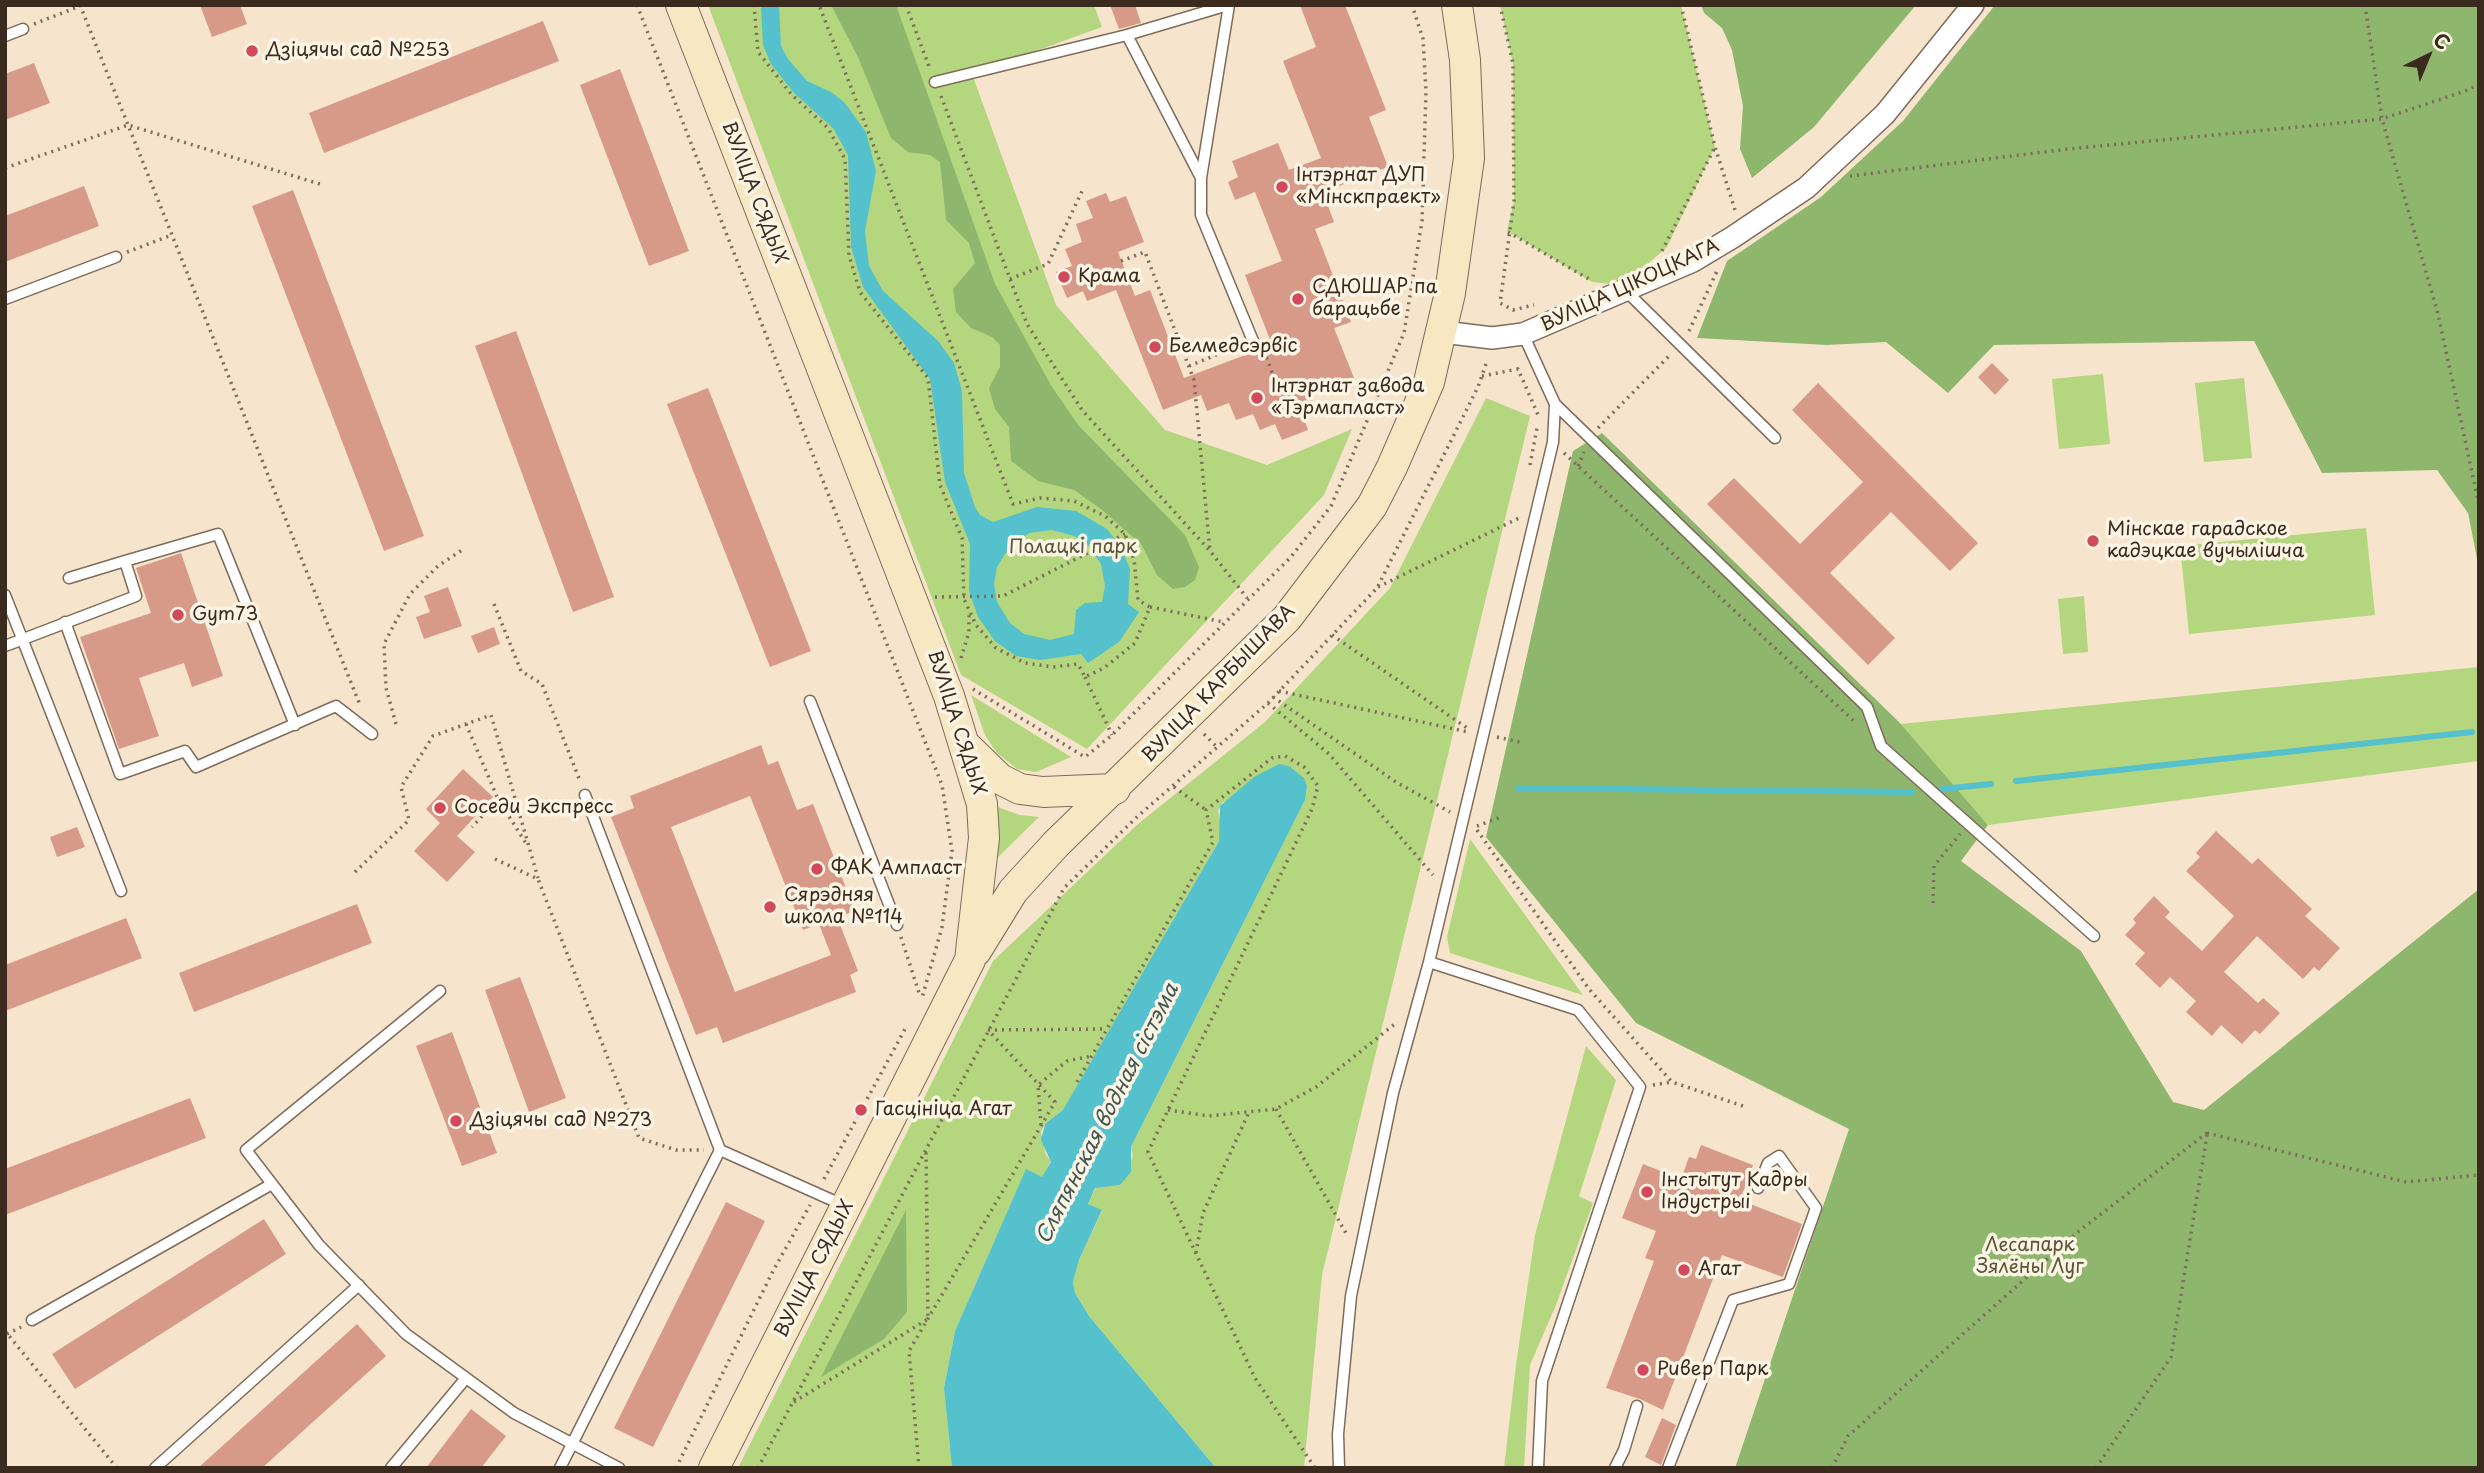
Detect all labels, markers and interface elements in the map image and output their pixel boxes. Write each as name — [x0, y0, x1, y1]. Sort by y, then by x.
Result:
north arrow — [2393, 21, 2463, 91]
text: С — [2428, 26, 2457, 56]
place label: Дзіцячы сад №253 — [266, 40, 450, 62]
marker: Дзіцячы сад №253 — [244, 43, 260, 59]
street label: ВУЛІЦА СЯДЫХ — [716, 118, 792, 268]
place label: Інтэрнат ДУП «Мінскпраект» — [1296, 165, 1441, 209]
marker: Інтэрнат ДУП «Мінскпраект» — [1274, 179, 1290, 195]
street label: ВУЛІЦА ЦІКОЦКАГА — [1537, 235, 1723, 337]
place label: Крама — [1078, 266, 1140, 288]
marker: Крама — [1056, 269, 1072, 285]
place label: СДЮШАР па барацьбе — [1312, 277, 1437, 321]
marker: СДЮШАР па барацьбе — [1290, 291, 1306, 307]
place label: Белмедсэрвіс — [1169, 336, 1297, 358]
marker: Белмедсэрвіс — [1147, 339, 1163, 355]
place label: Інтэрнат завода «Тэрмапласт» — [1271, 376, 1424, 420]
marker: Інтэрнат завода «Тэрмапласт» — [1249, 390, 1265, 406]
place label: Мінскае гарадское кадэцкае вучылішча — [2107, 519, 2304, 563]
marker: Мінскае гарадское кадэцкае вучылішча — [2085, 533, 2101, 549]
park label: Полацкі парк — [1009, 537, 1137, 559]
street label: ВУЛІЦА КАРБЫШАВА — [1138, 600, 1300, 768]
place label: Gym73 — [192, 604, 258, 626]
marker: Gym73 — [170, 607, 186, 623]
street label: ВУЛІЦА СЯДЫХ — [922, 648, 990, 798]
place label: Соседи Экспресс — [454, 797, 614, 819]
marker: Соседи Экспресс — [432, 800, 448, 816]
place label: ФАК Ампласт — [831, 858, 962, 880]
marker: ФАК Ампласт — [809, 861, 825, 877]
place label: Сярэдняя школа №114 — [784, 885, 903, 929]
marker: Сярэдняя школа №114 — [762, 899, 778, 915]
water label: Сляпянская водная сістэма — [1031, 980, 1185, 1248]
place label: Гасцініца Агат — [875, 1099, 1011, 1121]
marker: Гасцініца Агат — [853, 1102, 869, 1118]
place label: Дзіцячы сад №273 — [470, 1110, 652, 1132]
marker: Дзіцячы сад №273 — [448, 1113, 464, 1129]
place label: Інстытут Кадры Індустрыі — [1661, 1170, 1808, 1214]
marker: Інстытут Кадры Індустрыі — [1639, 1184, 1655, 1200]
street label: ВУЛІЦА СЯДЫХ — [771, 1197, 859, 1341]
park label: Лесапарк Зялёны Луг — [1976, 1235, 2084, 1279]
place label: Агат — [1698, 1259, 1741, 1281]
marker: Агат — [1676, 1262, 1692, 1278]
place label: Ривер Парк — [1657, 1359, 1768, 1381]
marker: Ривер Парк — [1635, 1362, 1651, 1378]

